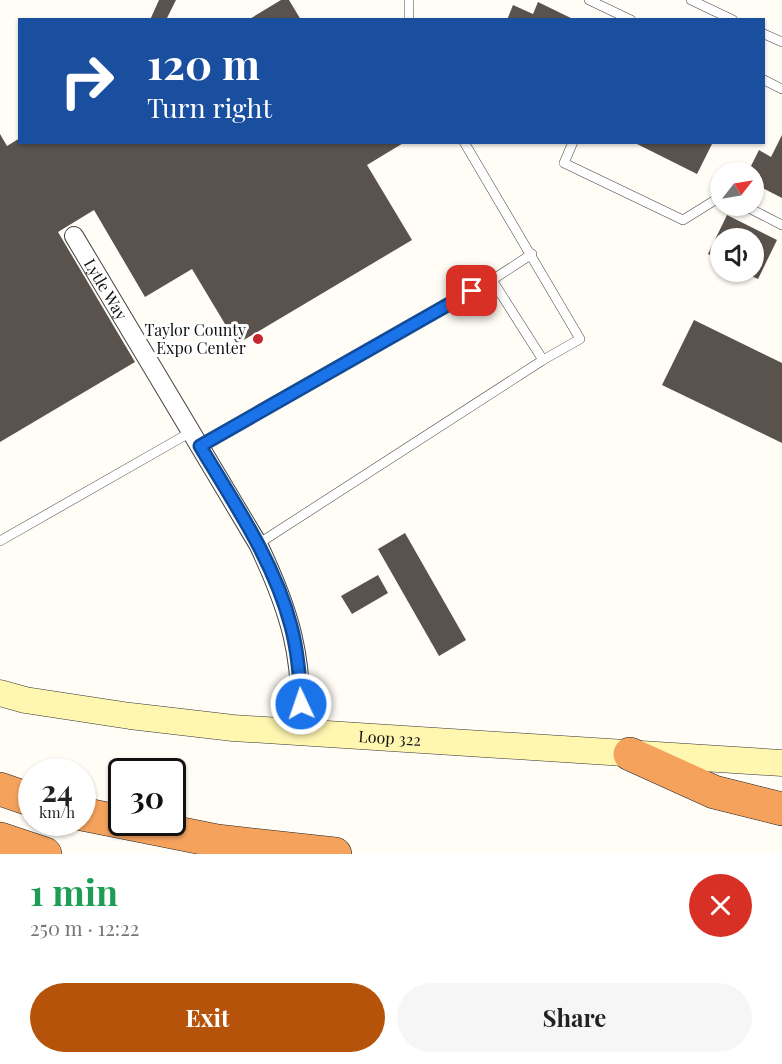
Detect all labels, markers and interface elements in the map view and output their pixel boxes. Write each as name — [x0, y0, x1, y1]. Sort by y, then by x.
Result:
text: 120 m — [147, 35, 260, 91]
icon: right — [48, 42, 126, 120]
text: Turn right — [147, 89, 272, 125]
north arrow — [710, 162, 764, 216]
map controls — [710, 162, 764, 282]
button: sound — [710, 228, 764, 282]
street label: Lytle Way — [80, 254, 133, 323]
pin — [446, 265, 497, 316]
icon: arrive — [455, 274, 488, 307]
place label: Taylor County Expo Center — [144, 319, 246, 358]
marker: Taylor County Expo Center — [251, 332, 265, 346]
position arrow — [269, 672, 333, 736]
street label: Loop 322 — [358, 725, 422, 750]
speed limit sign: 30 — [108, 758, 186, 836]
text: 24 — [41, 770, 73, 810]
text: km/h — [39, 802, 75, 822]
text: 1 min — [30, 867, 118, 915]
button: close — [689, 874, 752, 937]
text: 250 m · 12:22 — [30, 914, 139, 941]
button: Exit — [30, 983, 385, 1052]
button: Share — [397, 983, 752, 1052]

